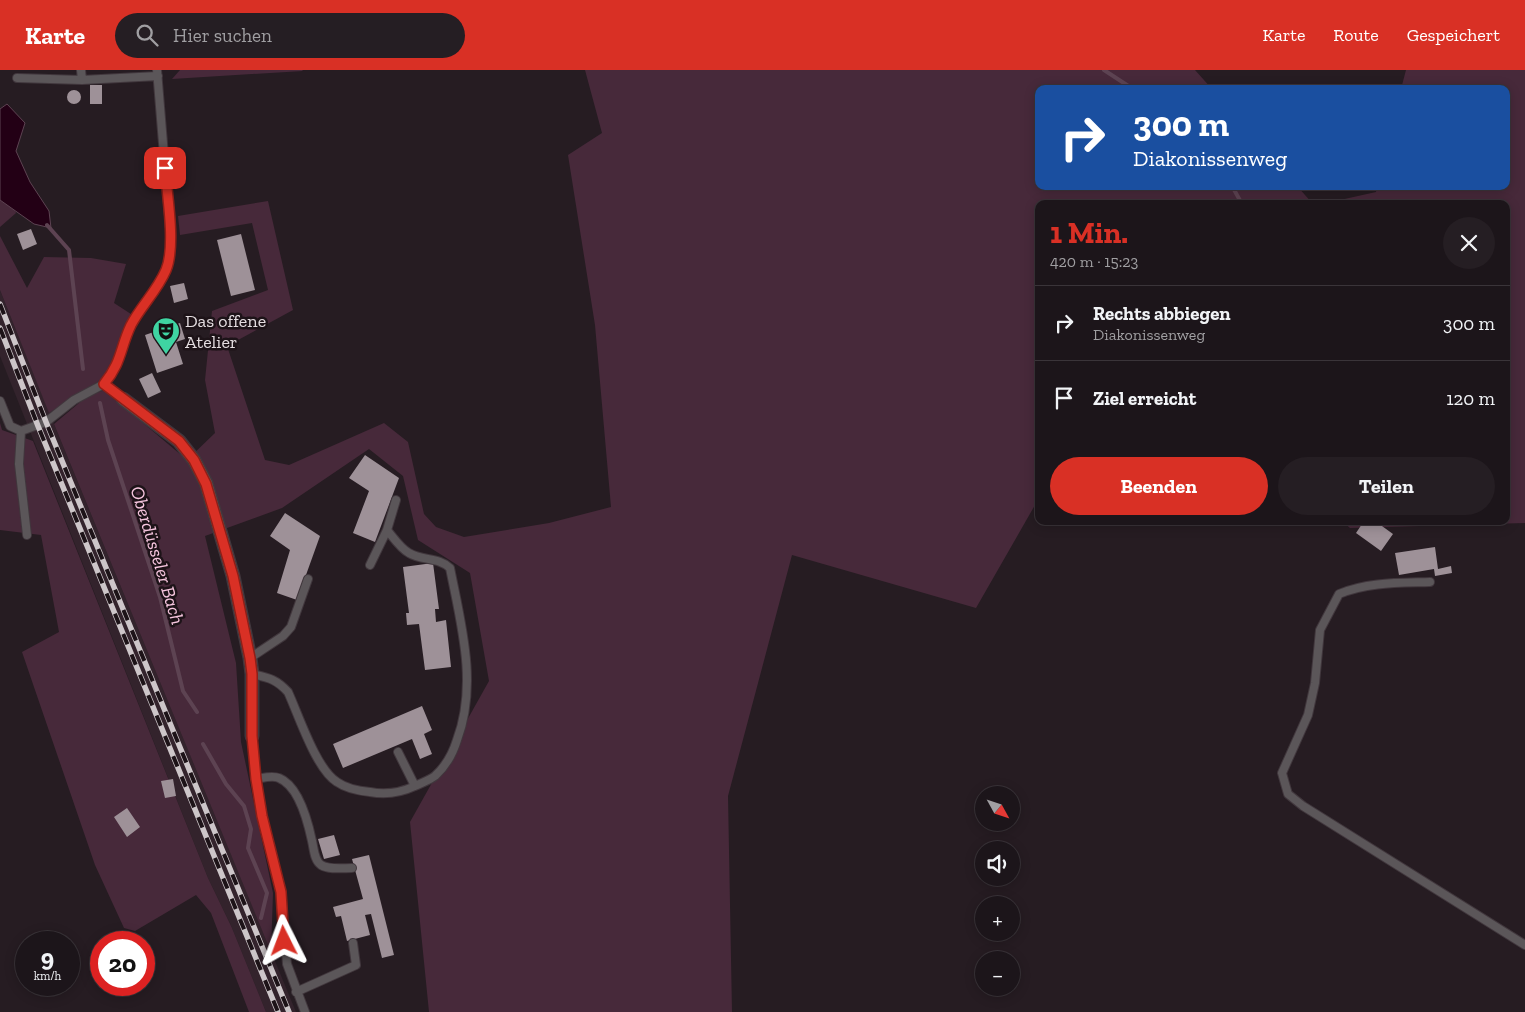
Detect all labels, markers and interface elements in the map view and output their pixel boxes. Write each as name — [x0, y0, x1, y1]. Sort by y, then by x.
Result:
search box — [115, 13, 465, 58]
text: Karte — [25, 21, 85, 50]
icon: search — [133, 21, 161, 49]
text: Hier suchen — [173, 24, 272, 47]
text: Karte — [1262, 24, 1305, 46]
text: Route — [1333, 24, 1379, 46]
text: Gespeichert — [1407, 24, 1500, 46]
text: 300 m — [1133, 103, 1229, 145]
icon: right — [1050, 105, 1115, 170]
text: Diakonissenweg — [1133, 145, 1287, 172]
pin — [144, 147, 186, 189]
icon: arrive — [151, 154, 179, 182]
text: 1 Min. — [1050, 215, 1128, 251]
button: close — [1443, 217, 1495, 269]
text: 420 m · 15:23 — [1050, 252, 1138, 271]
text: Rechts abbiegen — [1093, 302, 1231, 325]
icon: right — [1050, 309, 1078, 337]
place label: Das offene Atelier — [185, 310, 266, 353]
text: 300 m — [1443, 312, 1495, 335]
theatre icon: Das offene Atelier — [151, 316, 181, 355]
text: Diakonissenweg — [1093, 325, 1205, 344]
icon: arrive — [1050, 384, 1078, 412]
text: Ziel erreicht — [1093, 387, 1196, 410]
text: 120 m — [1446, 387, 1495, 410]
button: Beenden — [1050, 457, 1268, 515]
button: Teilen — [1278, 457, 1495, 515]
water label: Oberdüsseler Bach — [126, 483, 190, 627]
north arrow — [975, 786, 1020, 831]
map controls — [975, 786, 1020, 996]
button: sound — [975, 841, 1020, 886]
button: + — [975, 896, 1020, 941]
position arrow — [257, 914, 309, 966]
speed limit sign: 20 — [90, 931, 155, 996]
text: 9 — [41, 942, 54, 972]
button: − — [975, 951, 1020, 996]
text: km/h — [34, 969, 61, 983]

